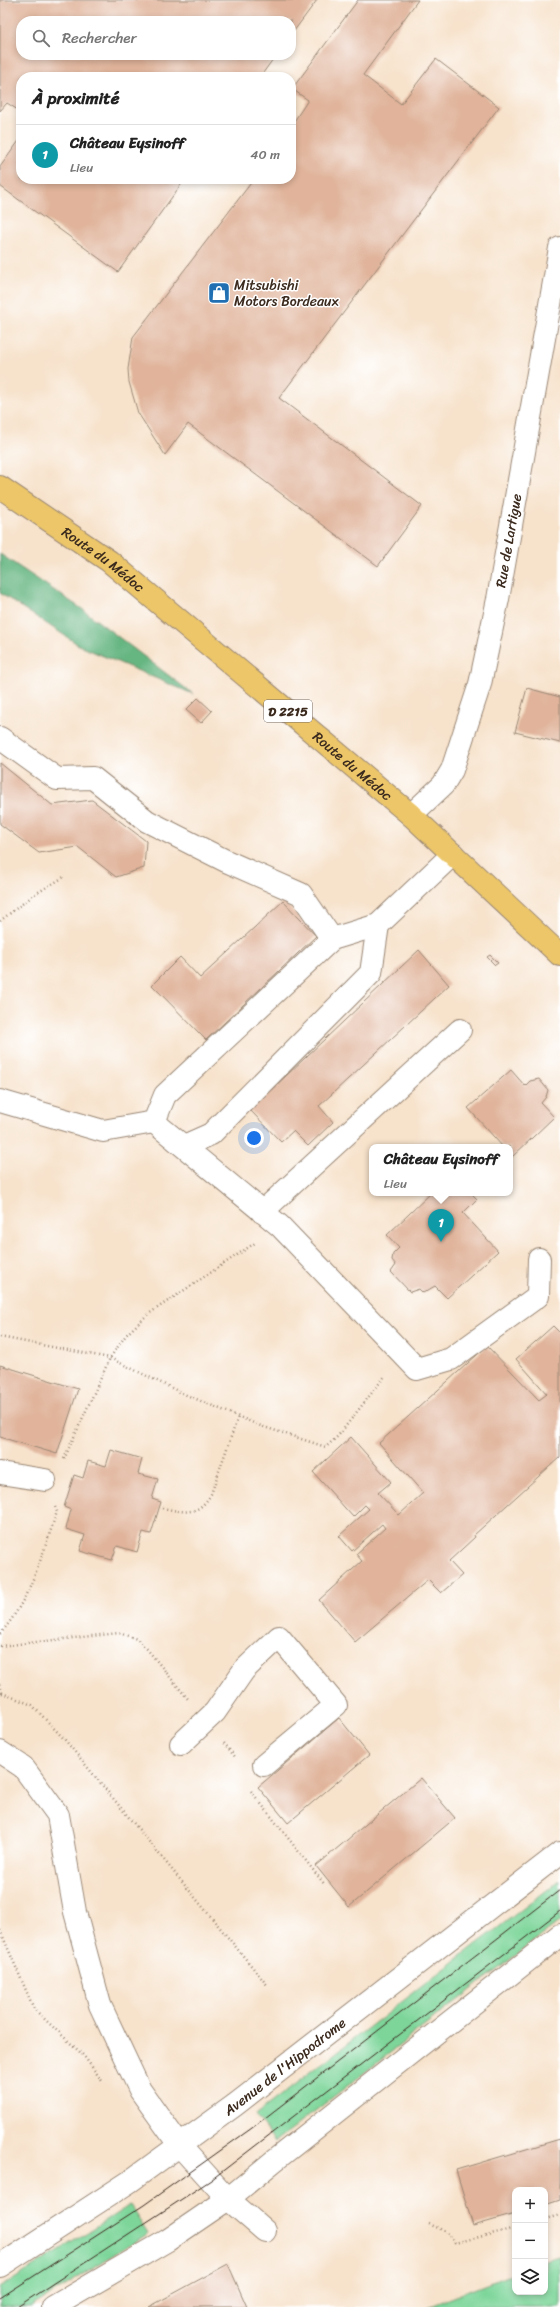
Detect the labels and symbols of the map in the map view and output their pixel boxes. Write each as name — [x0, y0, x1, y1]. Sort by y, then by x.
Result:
place label: Mitsubishi Motors Bordeaux — [234, 273, 339, 314]
shop icon: Mitsubishi Motors Bordeaux — [206, 280, 232, 306]
street label: Rue de Lartigue — [488, 492, 529, 590]
street label: Route du Médoc — [57, 520, 150, 599]
road number: D 2215 — [264, 700, 312, 722]
street label: Route du Médoc — [307, 725, 398, 807]
your location — [244, 1128, 264, 1148]
pin: 1 — [428, 1209, 454, 1242]
street label: Avenue de l'Hippodrome — [217, 2011, 352, 2123]

